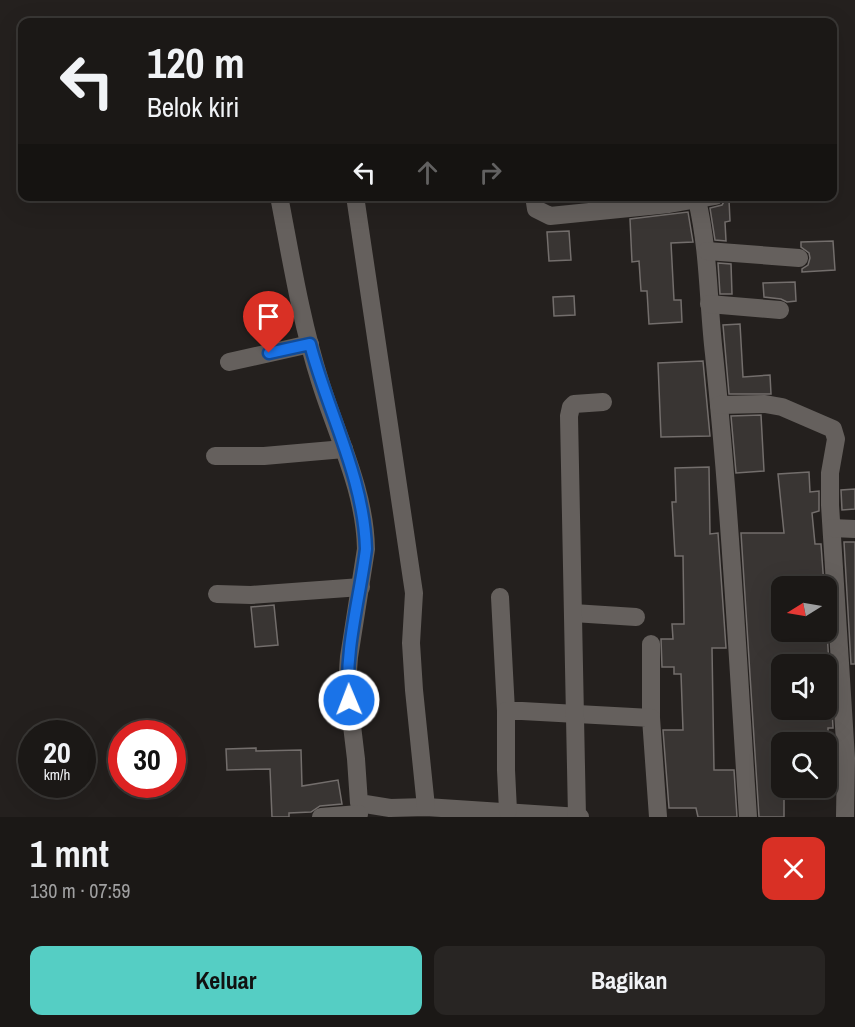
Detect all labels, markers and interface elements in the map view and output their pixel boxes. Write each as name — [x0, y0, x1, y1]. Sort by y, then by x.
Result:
text: 120 m — [147, 35, 245, 91]
icon: left — [48, 42, 126, 120]
text: Belok kiri — [147, 89, 239, 125]
icon: left — [348, 156, 381, 189]
icon: ahead — [411, 156, 444, 189]
icon: right — [474, 156, 507, 189]
pin — [243, 291, 294, 353]
icon: arrive — [252, 300, 285, 333]
north arrow — [771, 576, 837, 642]
map controls — [771, 576, 837, 798]
button: sound — [771, 654, 837, 720]
position arrow — [317, 668, 381, 732]
speed limit sign: 30 — [108, 720, 186, 798]
text: 20 — [43, 732, 71, 772]
button: search — [771, 732, 837, 798]
text: km/h — [44, 764, 70, 785]
text: 1 mnt — [30, 830, 109, 878]
button: close — [762, 837, 825, 900]
text: 130 m · 07:59 — [30, 877, 130, 904]
button: Keluar — [30, 946, 422, 1015]
button: Bagikan — [434, 946, 825, 1015]

